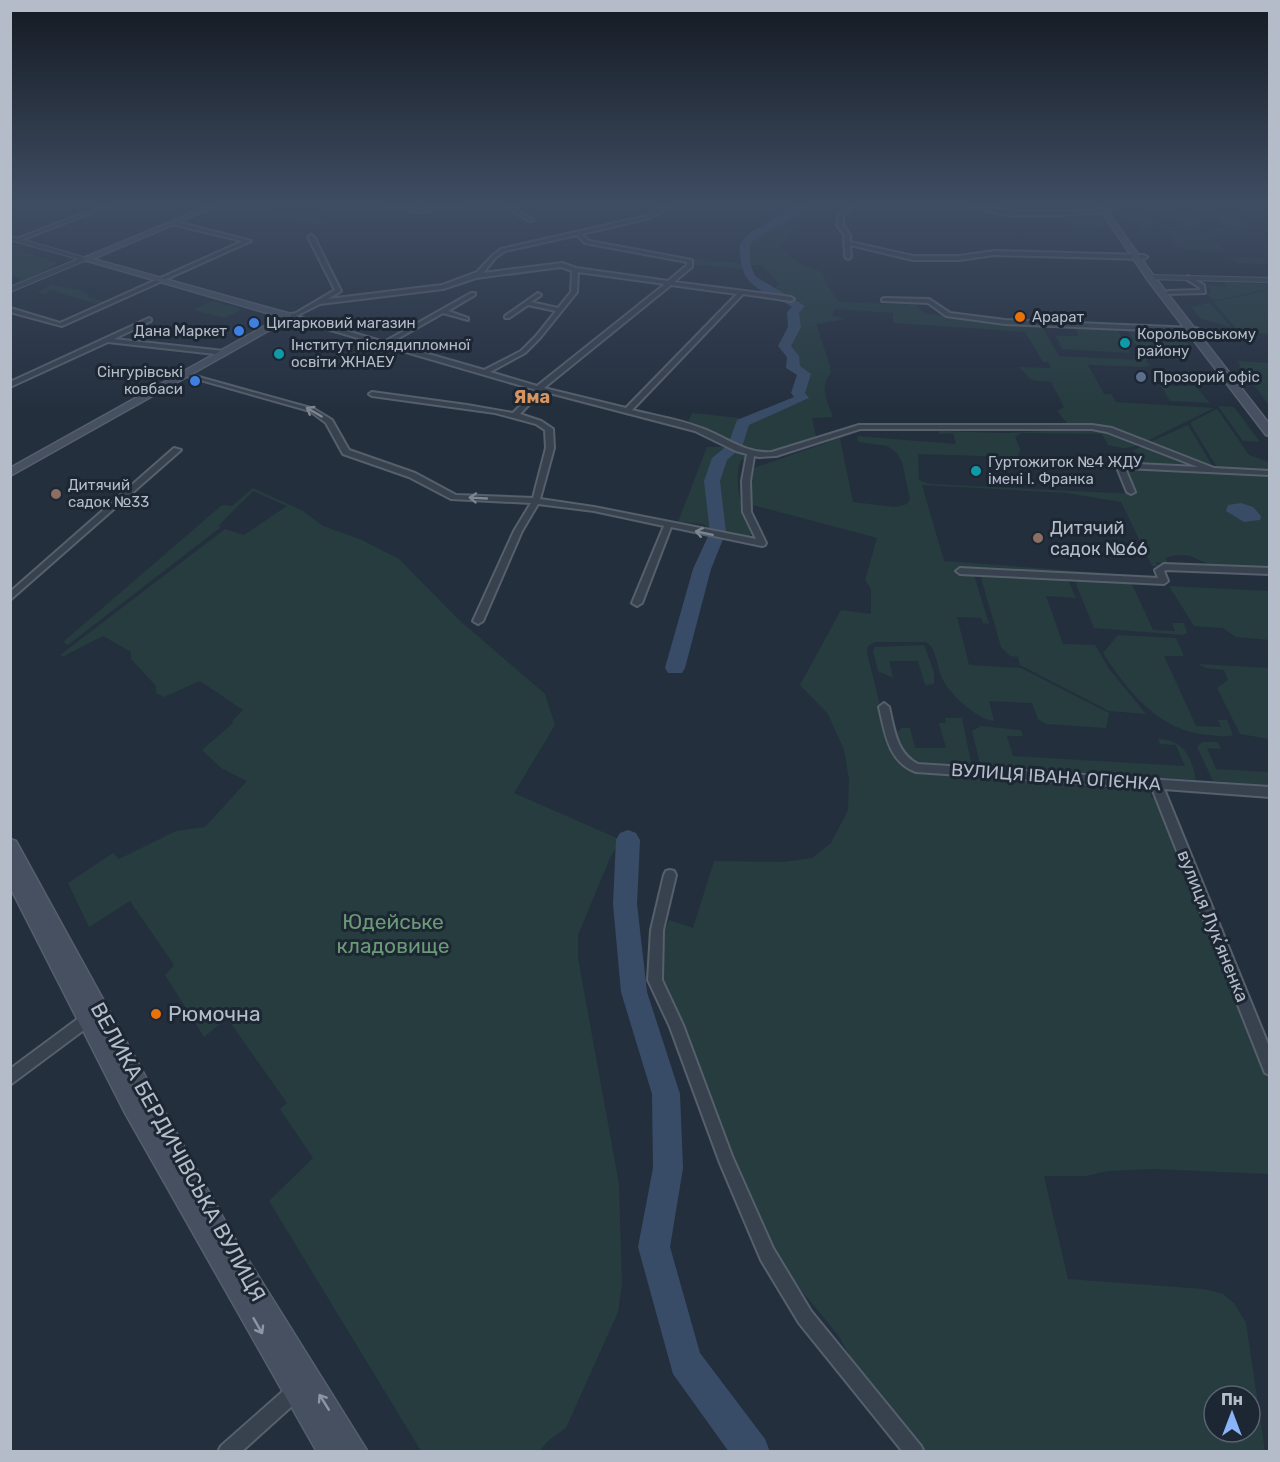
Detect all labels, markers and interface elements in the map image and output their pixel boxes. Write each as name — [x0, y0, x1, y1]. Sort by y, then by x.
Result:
place label: Арарат — [1032, 308, 1084, 326]
marker: Арарат — [1013, 310, 1027, 324]
place label: Цигарковий магазин — [266, 314, 416, 332]
marker: Цигарковий магазин — [247, 316, 261, 330]
place label: Дана Маркет — [134, 322, 227, 340]
marker: Дана Маркет — [232, 324, 246, 338]
place label: Корольовському району — [1137, 325, 1256, 360]
place label: Інститут післядипломної освіти ЖНАЕУ — [291, 336, 471, 371]
marker: Корольовському району — [1118, 336, 1132, 350]
marker: Інститут післядипломної освіти ЖНАЕУ — [272, 347, 286, 361]
place label: Сінгурівські ковбаси — [97, 363, 183, 398]
place label: Прозорий офіс — [1153, 368, 1260, 386]
marker: Прозорий офіс — [1134, 370, 1148, 384]
marker: Сінгурівські ковбаси — [188, 374, 202, 388]
district label: Яма — [514, 386, 550, 408]
one-way arrow — [306, 406, 323, 418]
place label: Гуртожиток №4 ЖДУ імені І. Франка — [988, 453, 1142, 488]
marker: Гуртожиток №4 ЖДУ імені І. Франка — [969, 464, 983, 478]
place label: Дитячий садок №33 — [68, 476, 149, 511]
marker: Дитячий садок №33 — [49, 487, 63, 501]
one-way arrow — [468, 493, 488, 504]
place label: Дитячий садок №66 — [1050, 517, 1148, 560]
one-way arrow — [695, 526, 714, 538]
marker: Дитячий садок №66 — [1031, 531, 1045, 545]
street label: ВУЛИЦЯ ІВАНА ОГІЄНКА — [950, 759, 1162, 795]
street label: вулиця Лукʼяненка — [1172, 847, 1254, 1005]
park label: Юдейське кладовище — [336, 909, 450, 958]
street label: ВЕЛИКА БЕРДИЧІВСЬКА ВУЛИЦЯ — [86, 998, 271, 1306]
place label: Рюмочна — [168, 1001, 261, 1026]
marker: Рюмочна — [149, 1007, 163, 1021]
one-way arrow — [252, 1317, 264, 1334]
north arrow — [1202, 1384, 1262, 1444]
text: Пн — [1221, 1390, 1243, 1409]
one-way arrow — [318, 1394, 330, 1411]

